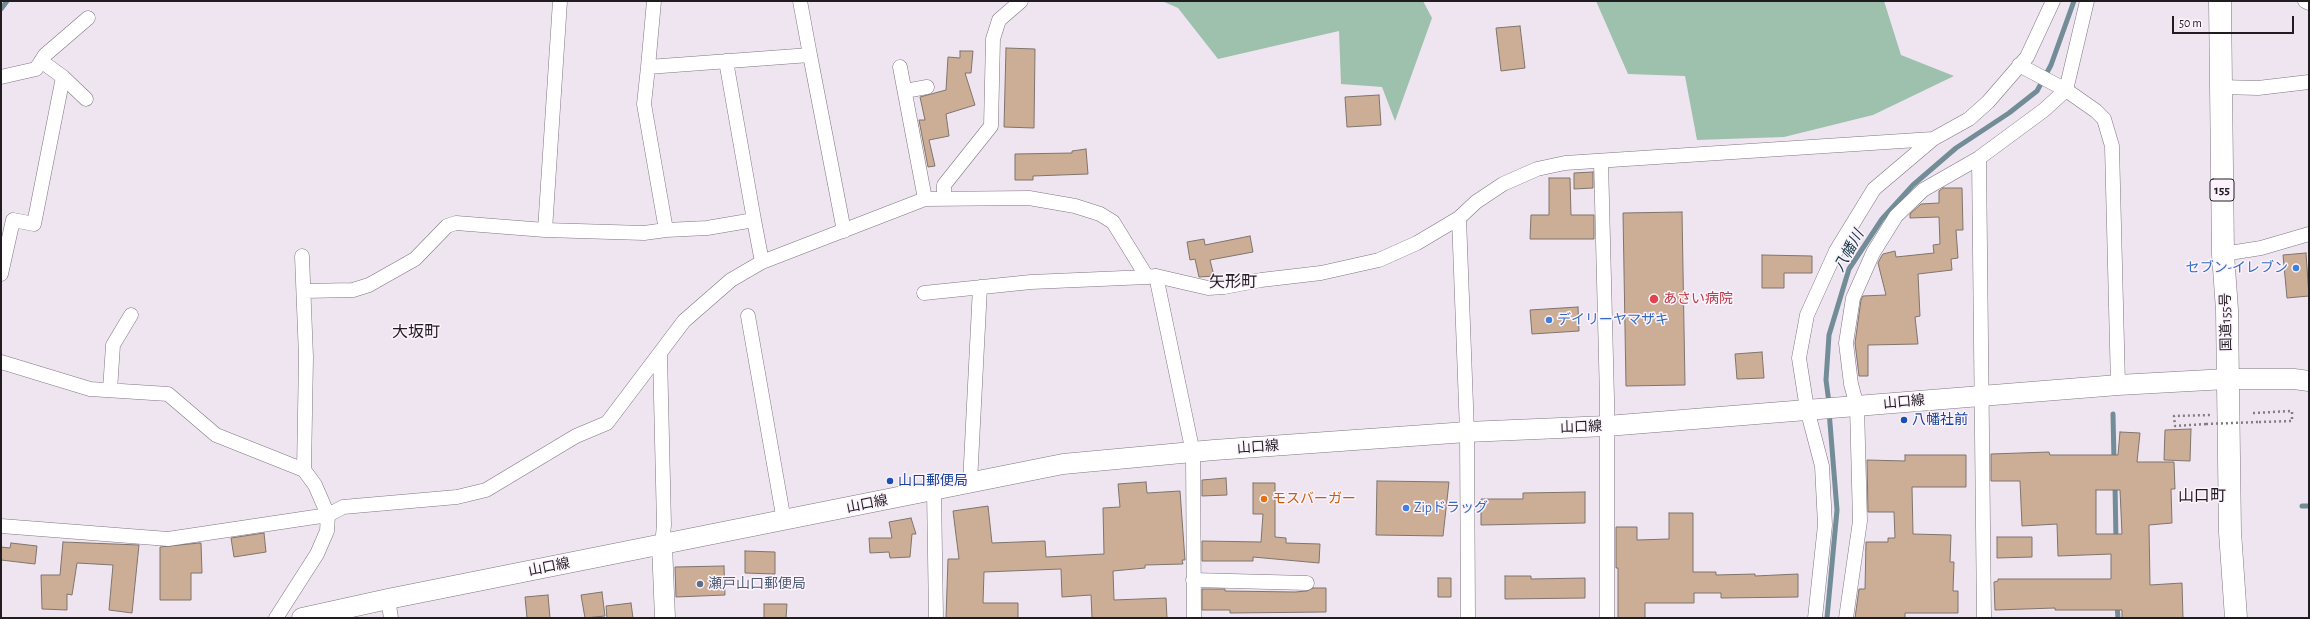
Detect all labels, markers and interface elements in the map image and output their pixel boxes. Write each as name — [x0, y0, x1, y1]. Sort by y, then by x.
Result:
scale bar — [2174, 8, 2296, 34]
text: 50 m — [2179, 17, 2202, 29]
road number: 155 — [2210, 179, 2234, 201]
water label: 八幡川 — [1830, 227, 1868, 275]
place label: セブン-イレブン — [2186, 260, 2288, 276]
marker: セブン-イレブン — [2291, 263, 2301, 273]
district label: 矢形町 — [1209, 272, 1257, 292]
place label: あさい病院 — [1663, 291, 1733, 307]
marker: あさい病院 — [1648, 293, 1660, 305]
street label: 国道155号 — [2217, 293, 2235, 351]
place label: デイリーヤマザキ — [1557, 312, 1669, 328]
marker: デイリーヤマザキ — [1544, 315, 1554, 325]
district label: 大坂町 — [392, 322, 440, 342]
street label: 山口線 — [1882, 392, 1926, 412]
place label: 八幡社前 — [1912, 412, 1968, 428]
marker: 八幡社前 — [1899, 415, 1909, 425]
street label: 山口線 — [1560, 418, 1602, 436]
street label: 山口線 — [1236, 437, 1280, 457]
place label: 山口郵便局 — [898, 473, 968, 489]
marker: 山口郵便局 — [885, 476, 895, 486]
district label: 山口町 — [2178, 486, 2226, 506]
place label: モスバーガー — [1272, 491, 1356, 507]
street label: 山口線 — [845, 492, 889, 516]
marker: モスバーガー — [1259, 494, 1269, 504]
place label: Zipドラッグ — [1414, 500, 1488, 516]
marker: Zipドラッグ — [1401, 503, 1411, 513]
street label: 山口線 — [527, 555, 571, 579]
place label: 瀬戸山口郵便局 — [708, 576, 806, 592]
marker: 瀬戸山口郵便局 — [695, 579, 705, 589]

